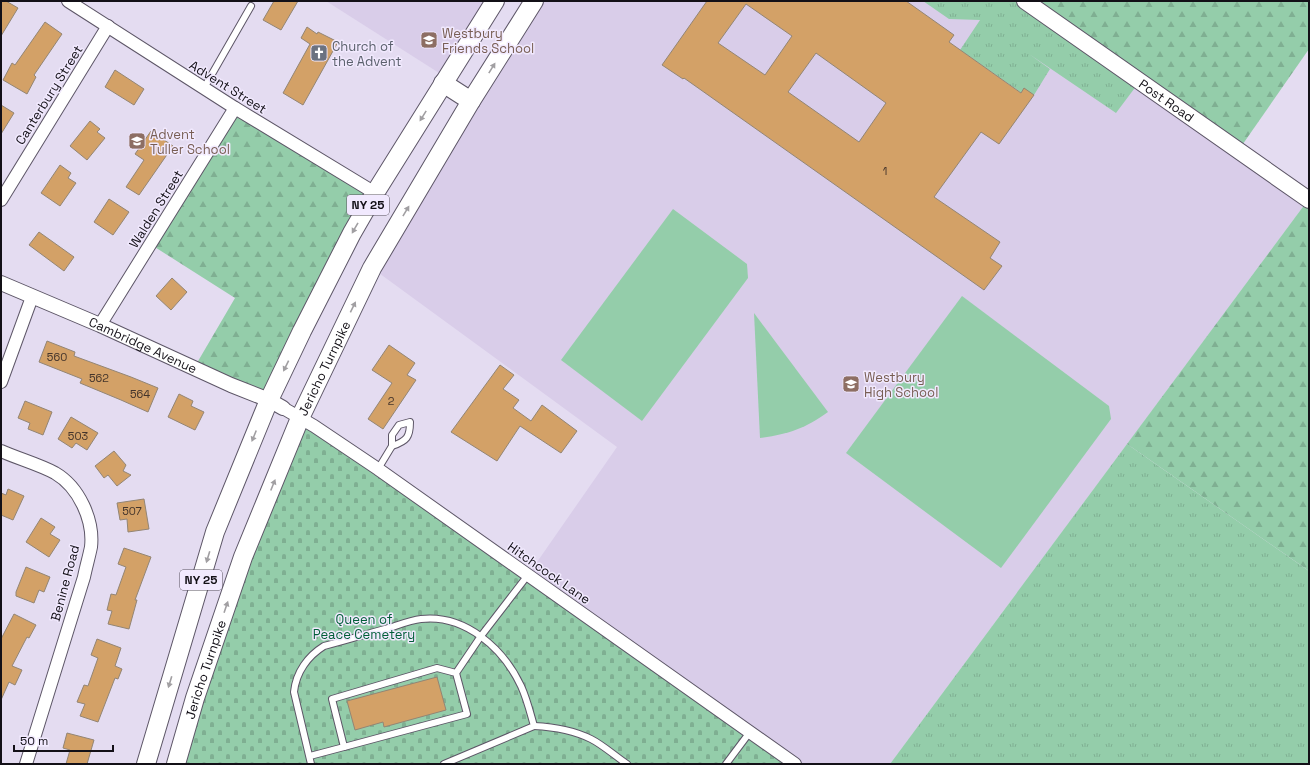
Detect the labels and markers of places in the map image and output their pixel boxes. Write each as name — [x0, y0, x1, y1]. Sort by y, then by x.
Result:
place label: Westbury Friends School — [442, 25, 534, 57]
school or university icon: Westbury Friends School — [419, 30, 439, 50]
place label: Church of the Advent — [332, 38, 402, 70]
church icon: Church of the Advent — [309, 43, 329, 63]
place label: Advent Tuller School — [150, 126, 230, 158]
school or university icon: Advent Tuller School — [127, 131, 147, 151]
place label: Westbury High School — [864, 369, 938, 401]
school or university icon: Westbury High School — [841, 374, 861, 394]

